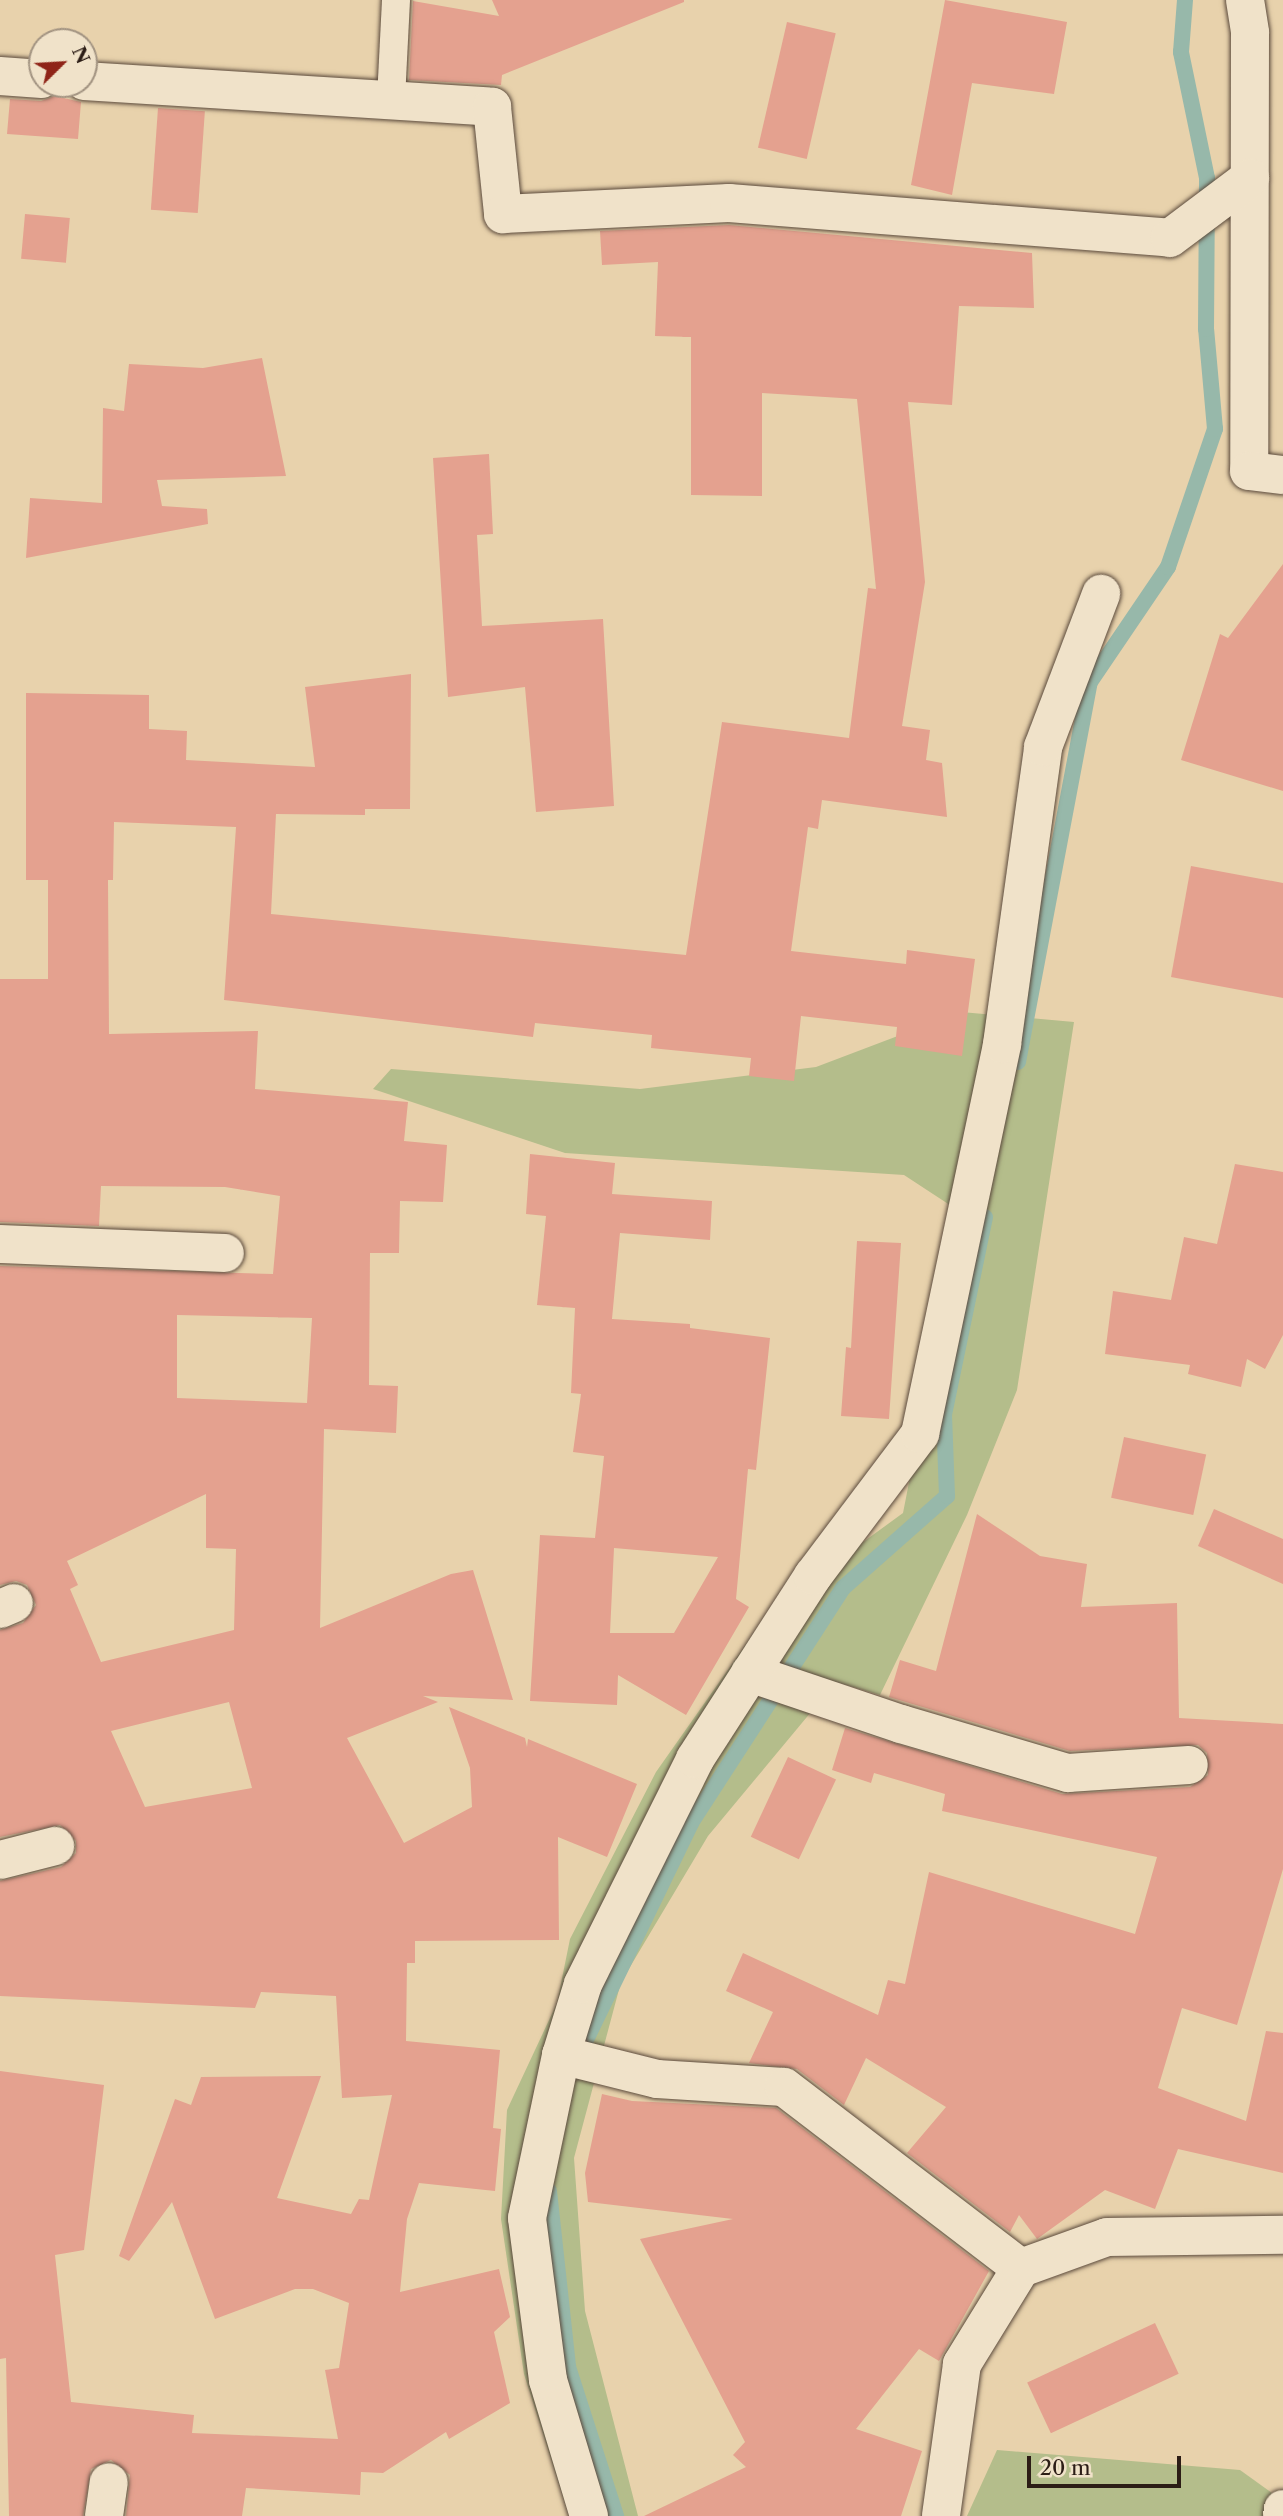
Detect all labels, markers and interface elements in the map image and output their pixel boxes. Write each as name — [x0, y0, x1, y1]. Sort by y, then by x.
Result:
north arrow — [28, 28, 98, 98]
text: N — [67, 43, 95, 67]
scale bar — [1031, 2442, 1185, 2486]
text: 20 m — [1040, 2455, 1091, 2480]

